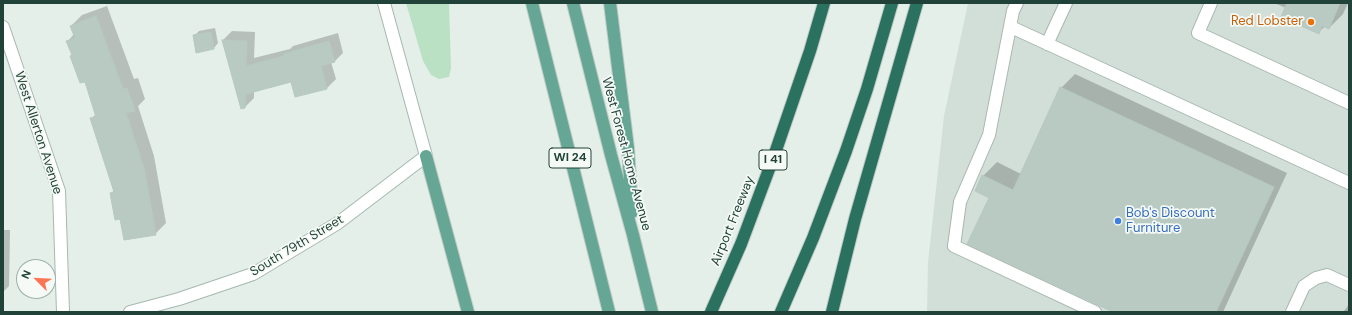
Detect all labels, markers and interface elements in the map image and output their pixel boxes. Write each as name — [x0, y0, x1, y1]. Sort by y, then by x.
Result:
place label: Red Lobster — [1231, 14, 1303, 30]
marker: Red Lobster — [1306, 17, 1316, 27]
street label: West Allerton Avenue — [11, 70, 65, 196]
street label: West Forest Home Avenue — [598, 75, 654, 233]
road number: WI 24 — [549, 148, 591, 168]
road number: I 41 — [759, 150, 787, 170]
street label: Airport Freeway — [708, 174, 758, 268]
place label: Bob's Discount Furniture — [1126, 206, 1215, 237]
street label: South 79th Street — [247, 212, 347, 280]
marker: Bob's Discount Furniture — [1113, 216, 1123, 226]
north arrow — [16, 259, 56, 299]
text: N — [18, 268, 34, 281]

